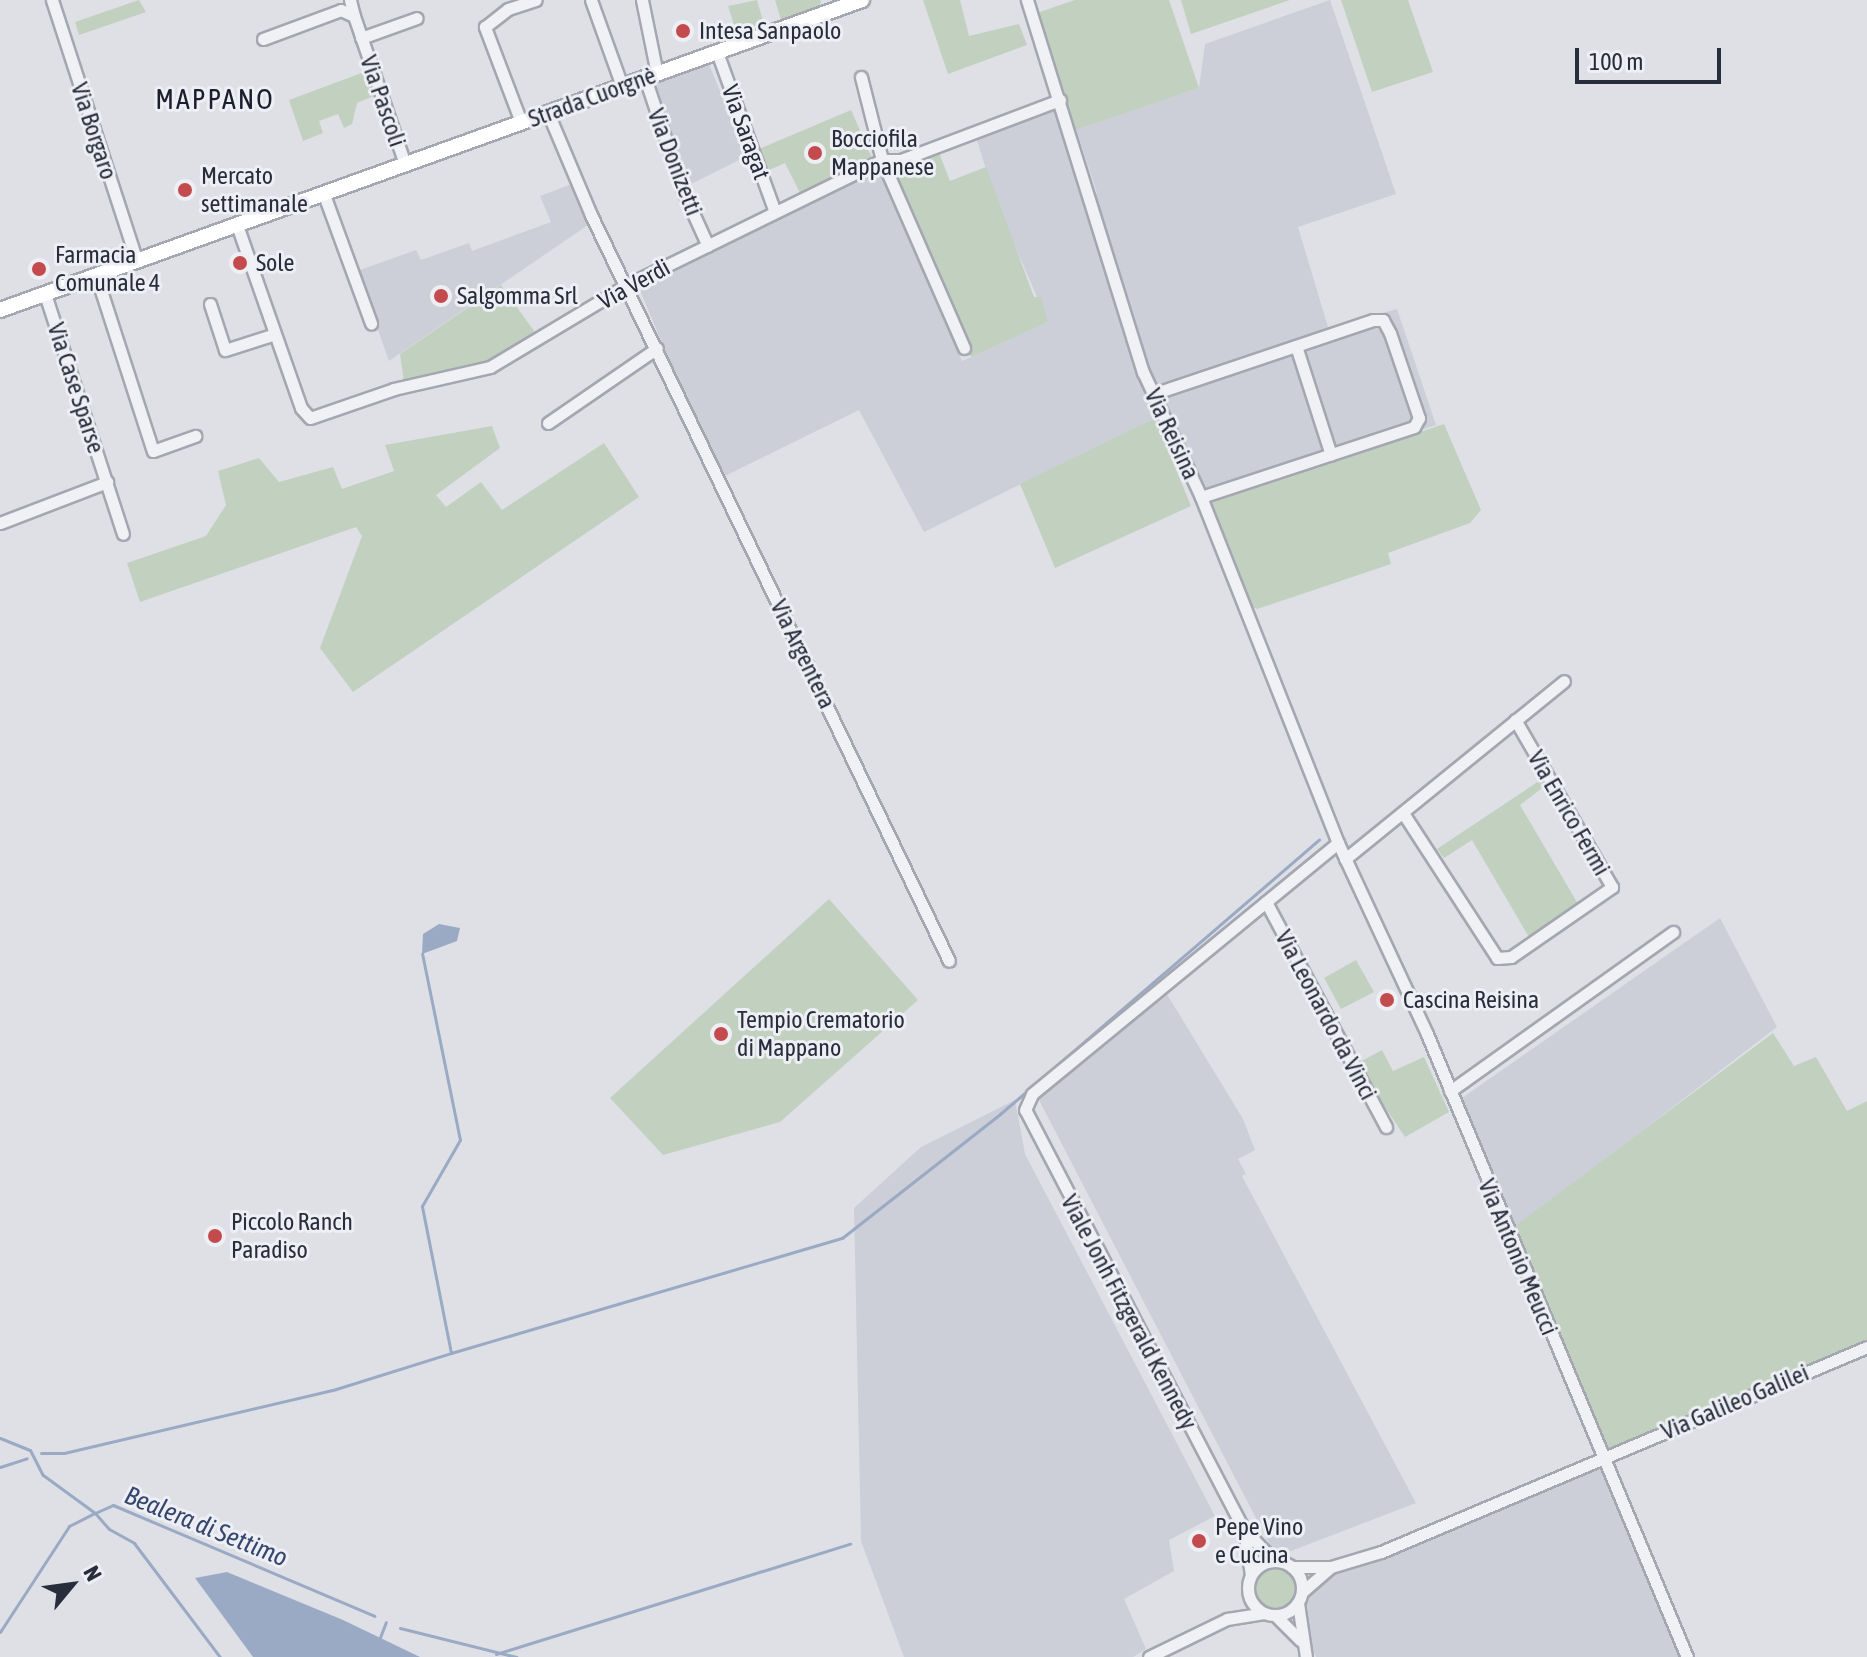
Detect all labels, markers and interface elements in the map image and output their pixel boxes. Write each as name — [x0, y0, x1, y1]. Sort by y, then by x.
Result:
place label: Intesa Sanpaolo — [699, 17, 841, 45]
marker: Intesa Sanpaolo — [674, 22, 692, 40]
scale bar — [1579, 32, 1725, 82]
text: 100 m — [1589, 48, 1643, 75]
street label: Via Pascoli — [354, 52, 412, 150]
street label: Strada Cuorgnè — [524, 61, 660, 133]
street label: Via Borgaro — [65, 79, 123, 183]
street label: Via Saragat — [716, 81, 776, 183]
district label: MAPPANO — [155, 82, 275, 116]
street label: Via Donizetti — [641, 104, 709, 220]
place label: Bocciofila Mappanese — [831, 125, 934, 181]
marker: Bocciofila Mappanese — [806, 144, 824, 162]
place label: Mercato settimanale — [201, 162, 308, 218]
marker: Mercato settimanale — [176, 181, 194, 199]
place label: Farmacia Comunale 4 — [55, 241, 160, 297]
place label: Sole — [256, 249, 294, 277]
street label: Via Verdi — [593, 253, 675, 315]
marker: Sole — [231, 254, 249, 272]
marker: Farmacia Comunale 4 — [30, 260, 48, 278]
place label: Salgomma Srl — [457, 282, 578, 310]
marker: Salgomma Srl — [432, 287, 450, 305]
street label: Via Case Sparse — [41, 319, 111, 457]
street label: Via Reisina — [1138, 384, 1206, 484]
street label: Via Argentera — [764, 595, 842, 713]
street label: Via Enrico Fermi — [1522, 745, 1616, 881]
street label: Via Leonardo da Vinci — [1269, 925, 1383, 1105]
place label: Cascina Reisina — [1403, 986, 1539, 1014]
marker: Cascina Reisina — [1378, 991, 1396, 1009]
place label: Tempio Crematorio di Mappano — [737, 1006, 905, 1062]
marker: Tempio Crematorio di Mappano — [712, 1025, 730, 1043]
street label: Via Antonio Meucci — [1472, 1175, 1564, 1339]
street label: Viale Jonh Fitzgerald Kennedy — [1055, 1190, 1203, 1434]
place label: Piccolo Ranch Paradiso — [231, 1208, 353, 1264]
marker: Piccolo Ranch Paradiso — [206, 1227, 224, 1245]
street label: Via Galileo Galilei — [1657, 1358, 1813, 1446]
water label: Bealera di Settimo — [120, 1480, 292, 1574]
place label: Pepe Vino e Cucina — [1215, 1513, 1303, 1569]
marker: Pepe Vino e Cucina — [1190, 1532, 1208, 1550]
north arrow — [32, 1545, 112, 1625]
text: N — [78, 1561, 108, 1585]

